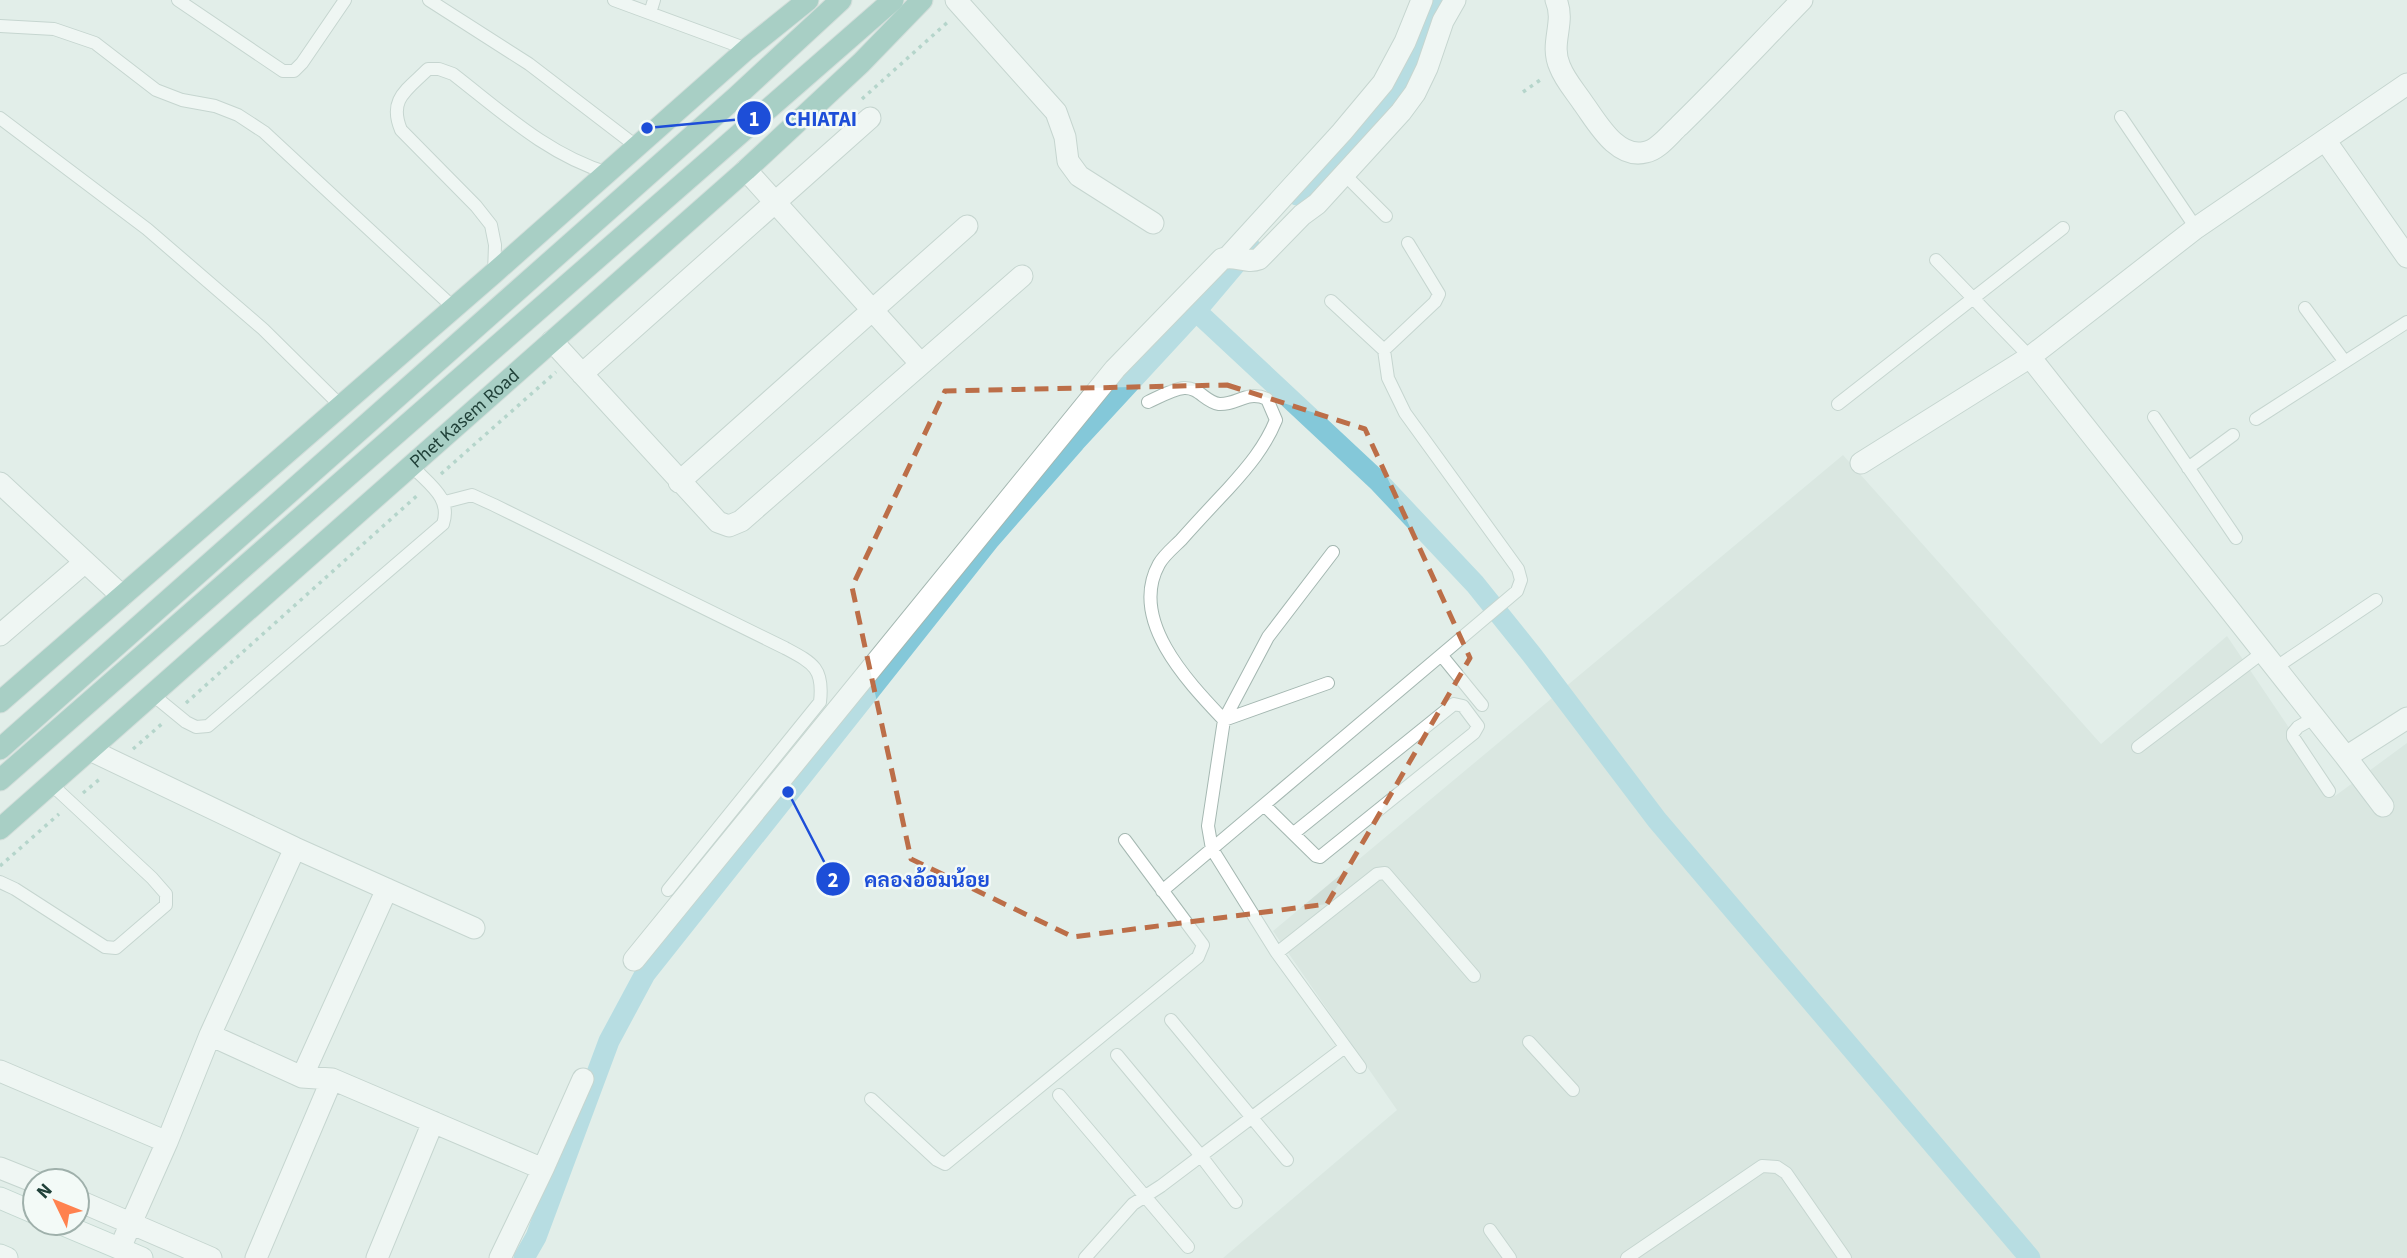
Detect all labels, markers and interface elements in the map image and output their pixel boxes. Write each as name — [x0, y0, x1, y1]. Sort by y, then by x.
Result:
callout: CHIATAI — [736, 97, 872, 139]
text: 1 — [748, 104, 760, 134]
text: CHIATAI — [785, 104, 857, 134]
street label: Phet Kasem Road — [404, 362, 526, 475]
callout: คลองอ้อมน้อย — [815, 858, 1004, 900]
text: 2 — [827, 865, 839, 895]
text: คลองอ้อมน้อย — [864, 865, 990, 895]
north arrow — [21, 1167, 91, 1237]
text: N — [30, 1178, 59, 1205]

